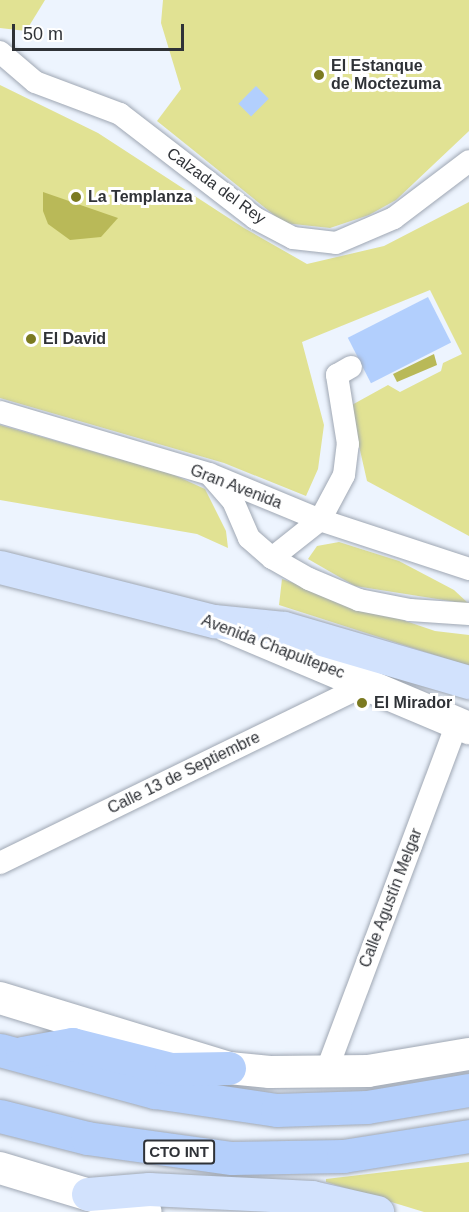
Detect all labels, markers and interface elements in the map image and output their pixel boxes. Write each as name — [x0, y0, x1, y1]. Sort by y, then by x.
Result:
scale bar — [15, 12, 188, 50]
text: 50 m — [23, 24, 63, 44]
place label: El Estanque de Moctezuma — [331, 56, 441, 94]
marker: El Estanque de Moctezuma — [312, 68, 326, 82]
street label: Calzada del Rey — [163, 144, 269, 228]
place label: La Templanza — [88, 187, 193, 207]
marker: La Templanza — [69, 190, 83, 204]
place label: El David — [43, 329, 106, 349]
marker: El David — [24, 332, 38, 346]
street label: Gran Avenida — [187, 461, 285, 513]
street label: Avenida Chapultepec — [199, 611, 347, 683]
place label: El Mirador — [374, 693, 452, 713]
marker: El Mirador — [355, 696, 369, 710]
street label: Calle 13 de Septiembre — [105, 728, 263, 818]
street label: Calle Agustín Melgar — [355, 825, 427, 971]
road number: CTO INT — [143, 1140, 215, 1164]

